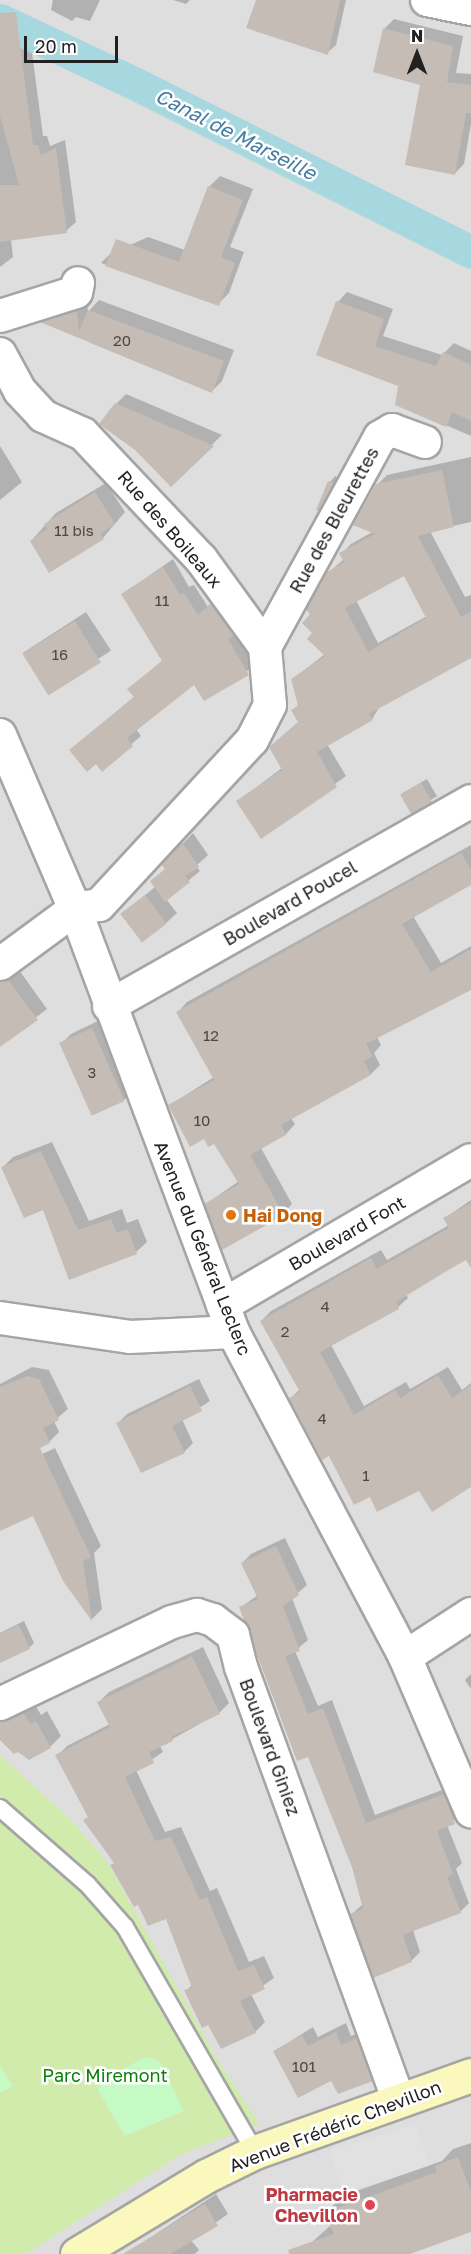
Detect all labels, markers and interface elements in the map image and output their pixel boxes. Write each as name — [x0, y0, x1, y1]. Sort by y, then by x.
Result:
scale bar — [27, 24, 122, 62]
north arrow — [387, 24, 447, 84]
text: N — [411, 26, 423, 46]
text: 20 m — [35, 35, 77, 57]
water label: Canal de Marseille — [152, 83, 320, 185]
house number: 20 — [113, 332, 131, 350]
street label: Rue des Bleurettes — [285, 443, 383, 597]
street label: Rue des Boileaux — [113, 466, 227, 592]
house number: 11 bis — [54, 522, 94, 540]
house number: 11 — [155, 592, 169, 610]
house number: 16 — [52, 646, 68, 664]
street label: Boulevard Poucel — [219, 856, 361, 950]
house number: 12 — [203, 1027, 219, 1045]
house number: 3 — [88, 1064, 96, 1082]
house number: 10 — [194, 1112, 210, 1130]
street label: Avenue du Général Leclerc — [150, 1138, 256, 1358]
street label: Boulevard Font — [285, 1191, 409, 1275]
place label: Hai Dong — [243, 1204, 322, 1226]
marker: Hai Dong — [224, 1208, 238, 1222]
house number: 4 — [320, 1298, 330, 1316]
house number: 2 — [281, 1323, 289, 1341]
house number: 4 — [317, 1410, 327, 1428]
house number: 1 — [362, 1467, 370, 1485]
street label: Boulevard Giniez — [235, 1675, 305, 1819]
house number: 101 — [292, 2058, 316, 2076]
park label: Parc Miremont — [42, 2064, 168, 2086]
street label: Avenue Frédéric Chevillon — [226, 2076, 444, 2176]
place label: Pharmacie Chevillon — [265, 2184, 358, 2226]
marker: Pharmacie Chevillon — [363, 2198, 377, 2212]

